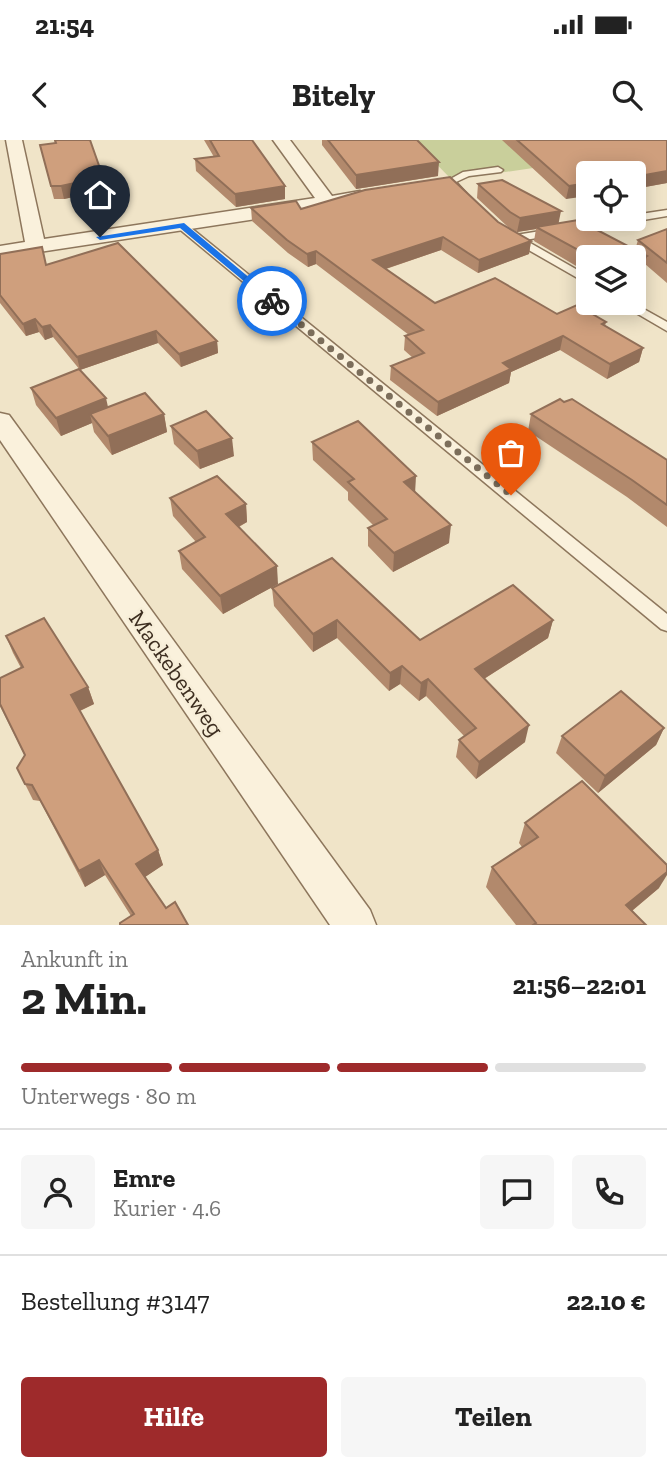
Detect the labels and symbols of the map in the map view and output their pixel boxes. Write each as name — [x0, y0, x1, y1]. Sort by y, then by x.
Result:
pin — [70, 165, 130, 237]
courier — [237, 266, 307, 336]
pin — [481, 423, 541, 495]
street label: Mackebenweg — [123, 605, 231, 741]

